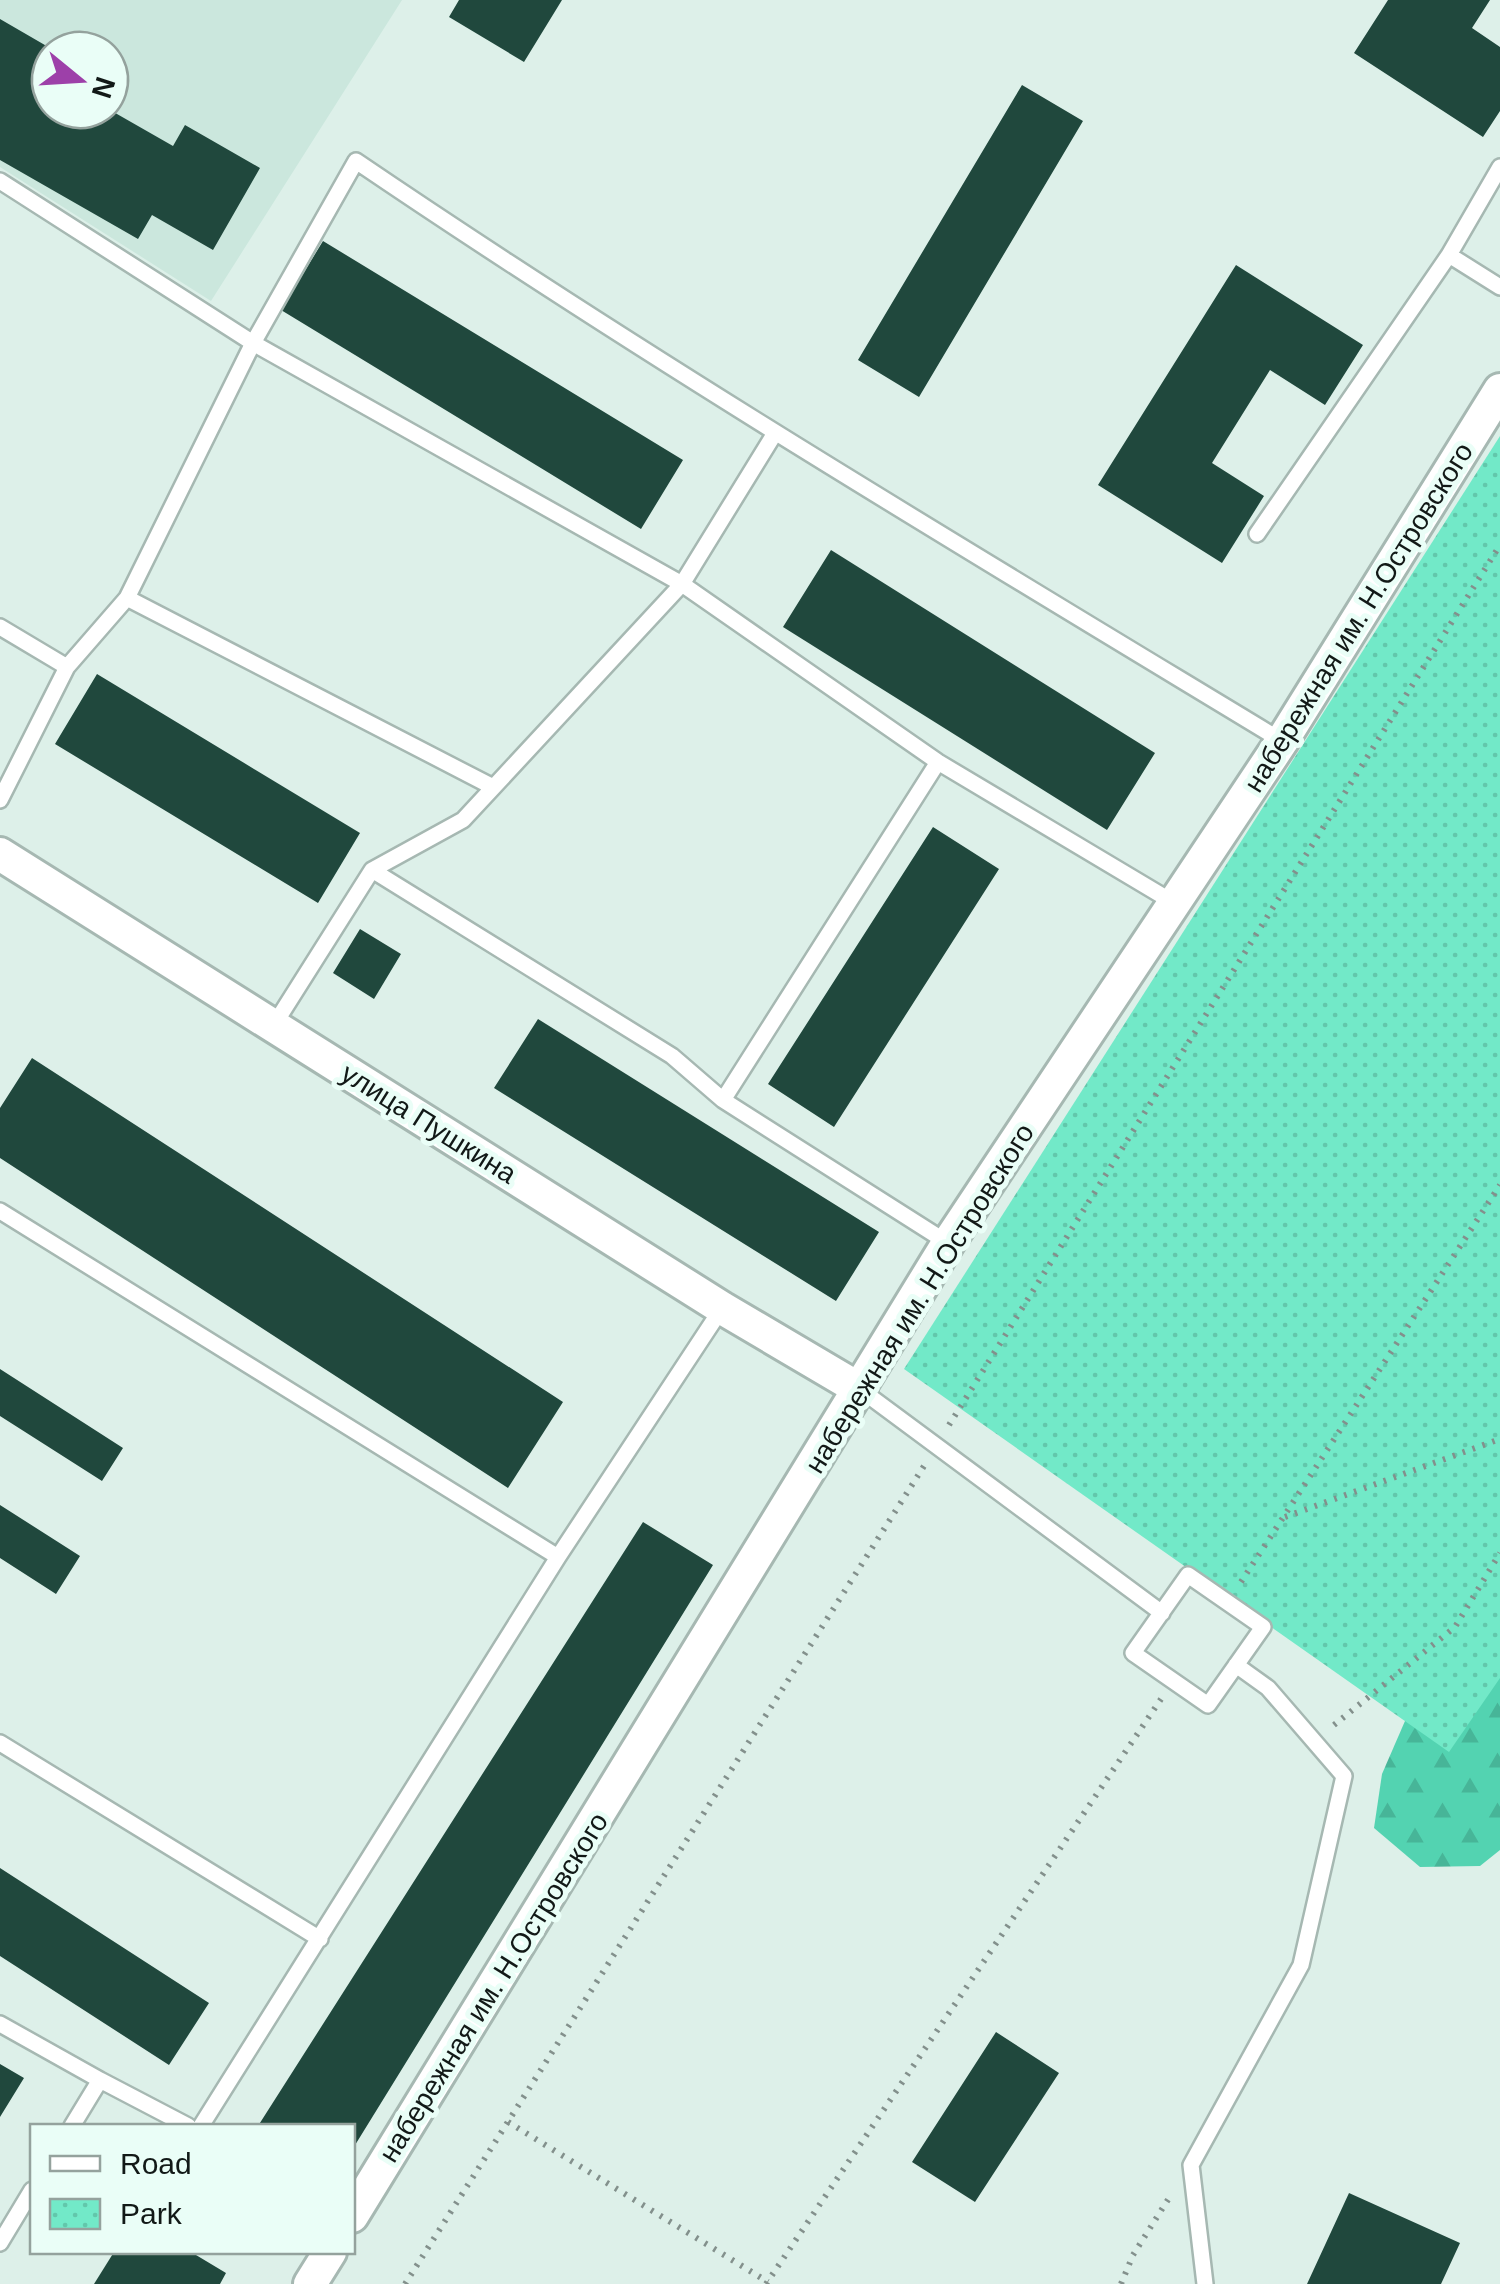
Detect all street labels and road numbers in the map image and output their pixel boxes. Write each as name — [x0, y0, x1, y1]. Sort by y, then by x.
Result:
street label: набережная им. Н.Островского — [1238, 437, 1479, 798]
street label: улица Пушкина — [336, 1057, 522, 1190]
street label: набережная им. Н.Островского — [799, 1118, 1040, 1479]
street label: набережная им. Н.Островского — [373, 1807, 614, 2168]

